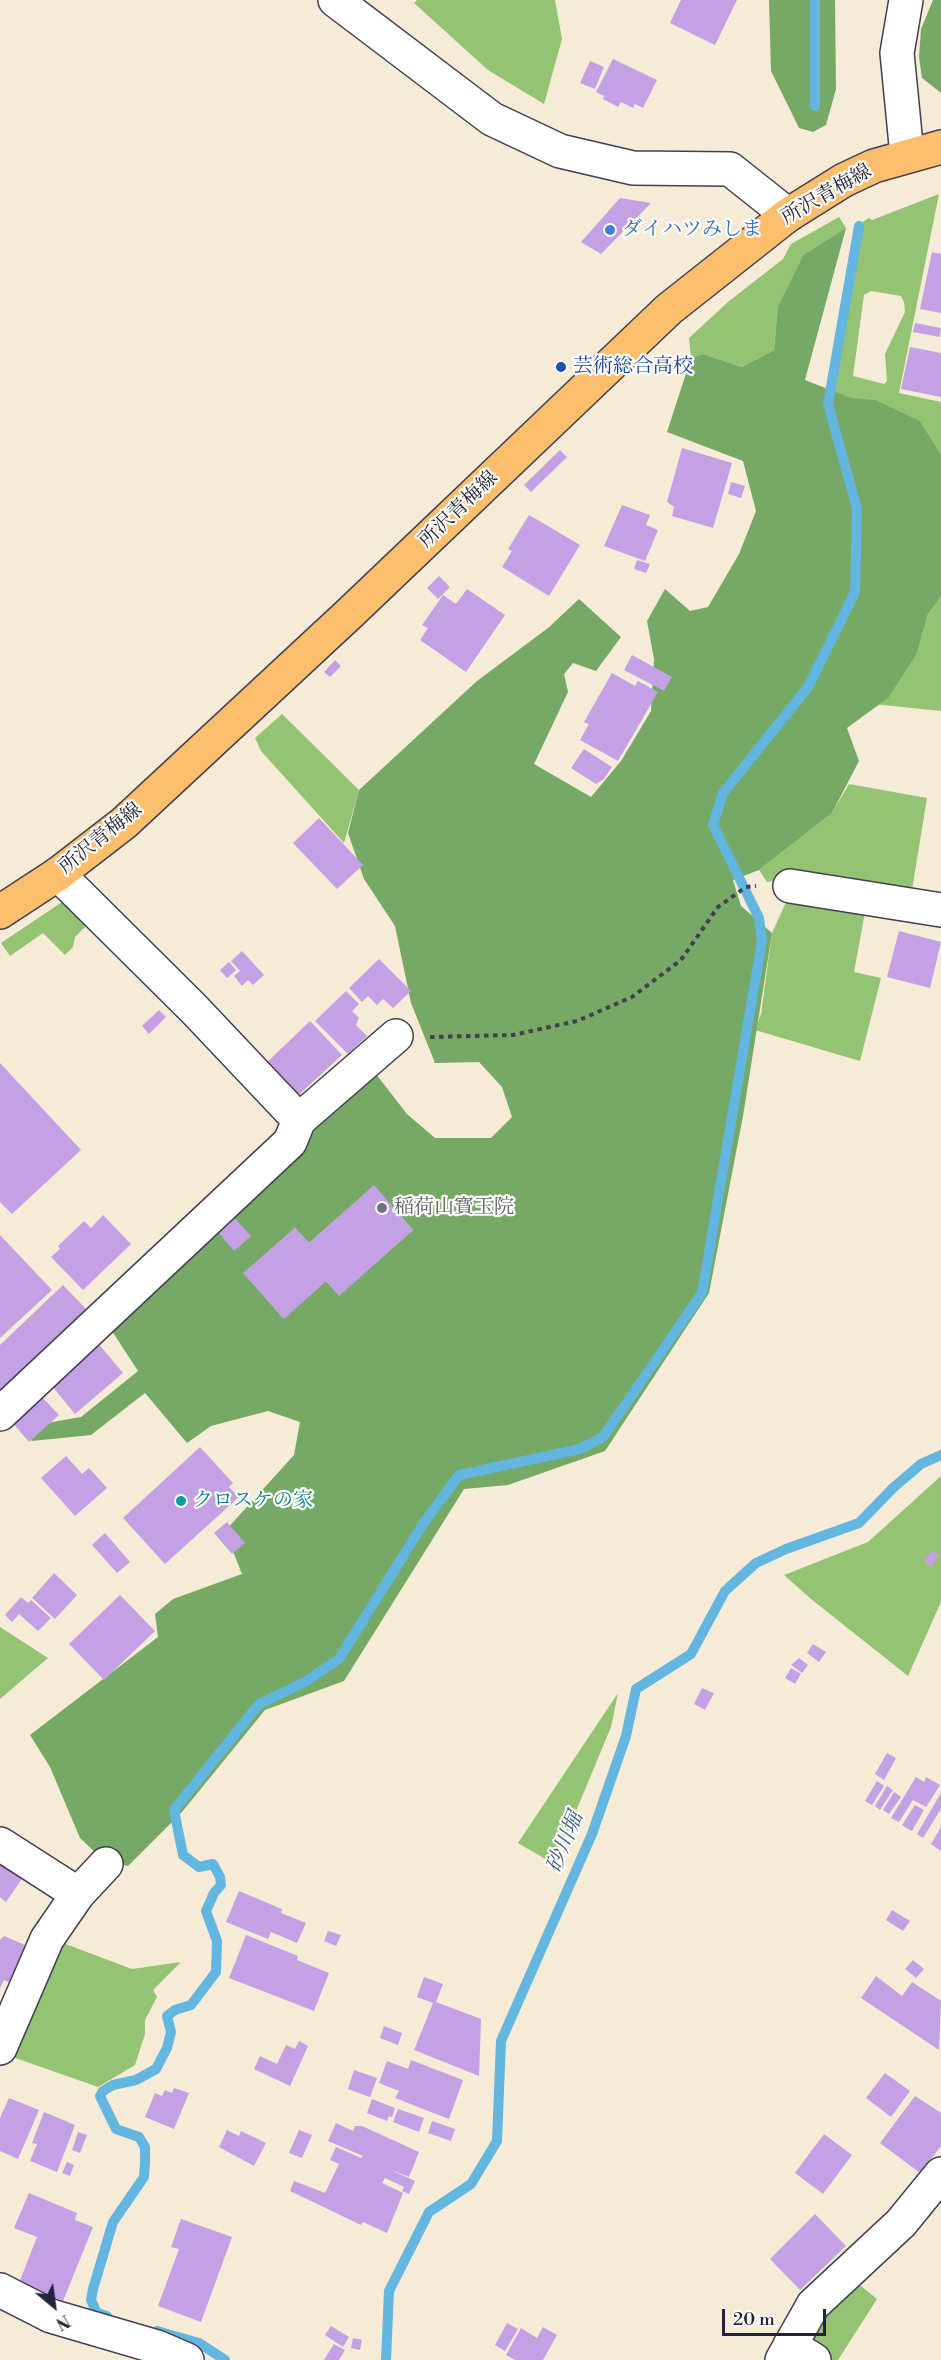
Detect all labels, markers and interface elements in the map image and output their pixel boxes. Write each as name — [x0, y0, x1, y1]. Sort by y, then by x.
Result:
street label: 所沢青梅線 — [778, 160, 876, 230]
place label: ダイハツみしま — [622, 218, 762, 242]
marker: ダイハツみしま — [603, 223, 617, 237]
place label: 芸術総合高校 — [573, 355, 693, 379]
marker: 芸術総合高校 — [554, 360, 568, 374]
street label: 所沢青梅線 — [415, 467, 503, 553]
street label: 所沢青梅線 — [55, 798, 147, 880]
place label: 稲荷山寳玉院 — [394, 1196, 514, 1220]
marker: 稲荷山寳玉院 — [375, 1201, 389, 1215]
place label: クロスケの家 — [193, 1489, 313, 1513]
marker: クロスケの家 — [174, 1494, 188, 1508]
water label: 砂川堀 — [543, 1809, 589, 1877]
north arrow — [24, 2276, 84, 2336]
scale bar — [725, 2297, 828, 2335]
text: 20 m — [733, 2308, 775, 2331]
text: N — [52, 2310, 73, 2334]

